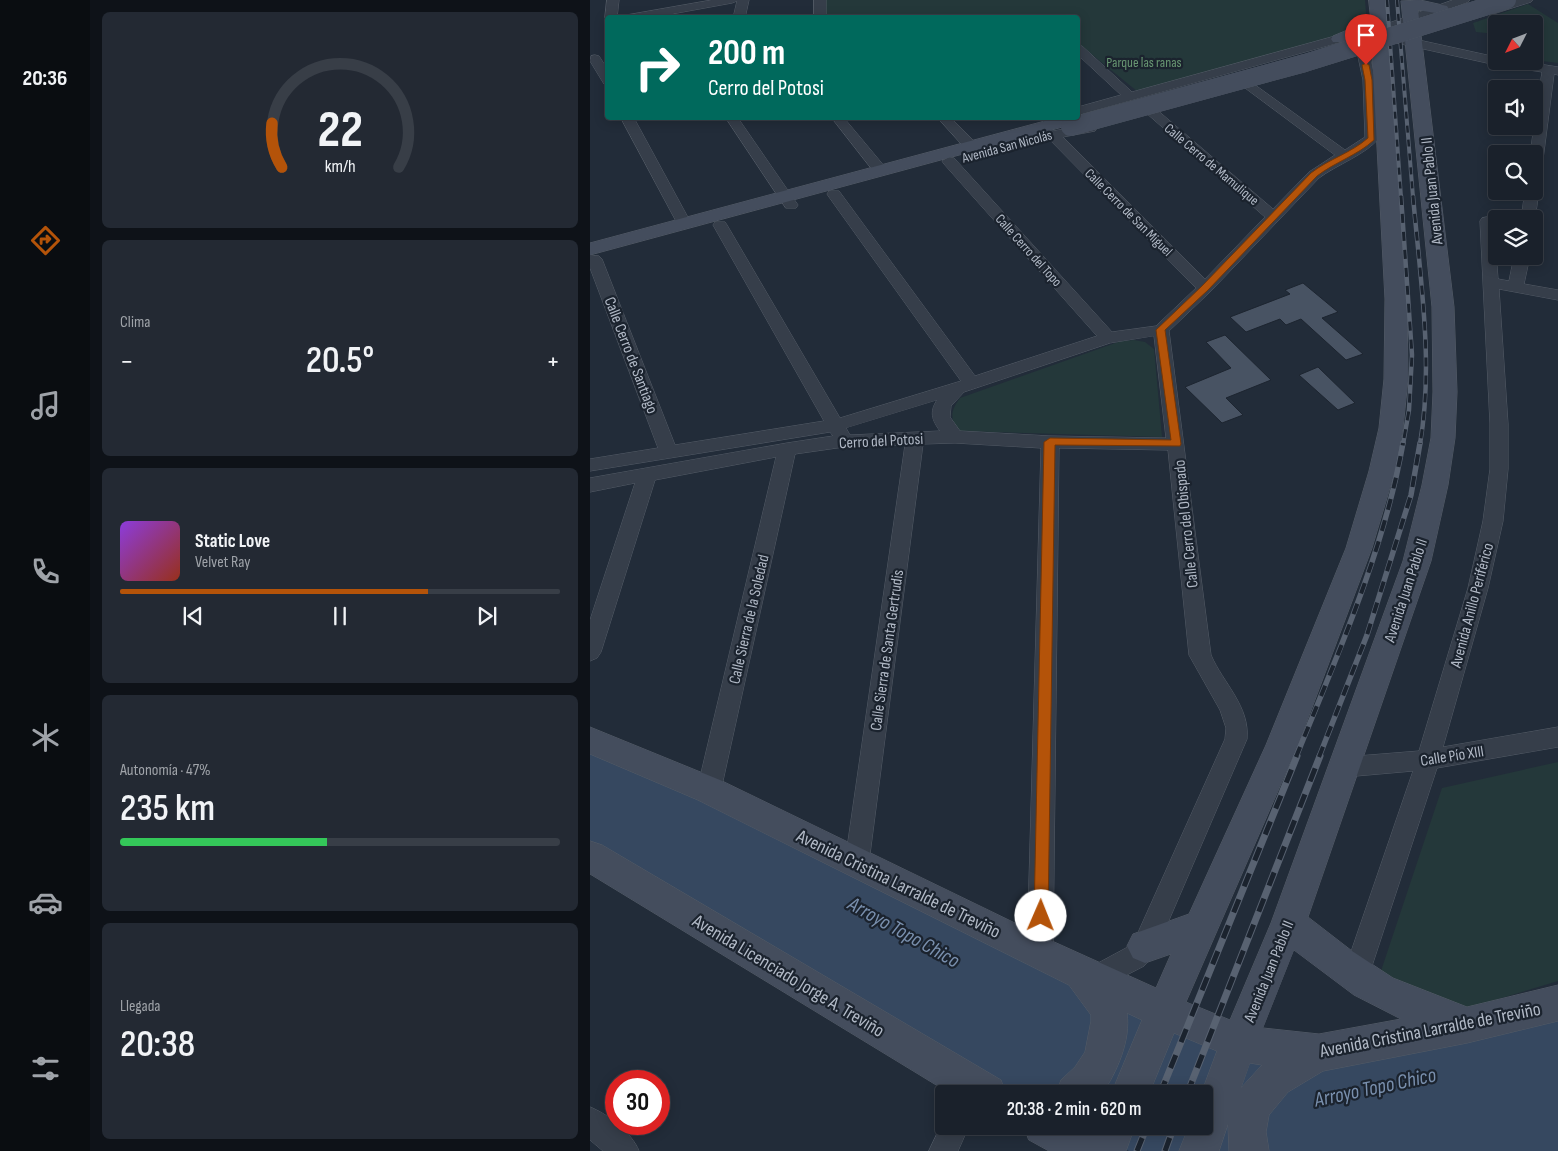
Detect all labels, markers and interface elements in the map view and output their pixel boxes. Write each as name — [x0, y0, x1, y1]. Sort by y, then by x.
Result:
pin — [1345, 14, 1387, 65]
north arrow — [1488, 15, 1542, 70]
map controls — [1488, 15, 1543, 265]
icon: arrive — [1352, 21, 1380, 49]
text: 200 m — [708, 32, 785, 75]
icon: right — [625, 35, 690, 100]
park label: Parque las ranas — [1106, 54, 1182, 71]
text: 20:36 — [23, 65, 67, 92]
text: Cerro del Potosi — [708, 75, 824, 102]
button: sound — [1488, 80, 1543, 135]
text: 22 — [317, 99, 363, 162]
street label: Calle Cerro de Mamulique — [1161, 120, 1262, 209]
street label: Avenida San Nicolás — [959, 126, 1054, 167]
street label: Avenida Juan Pablo II — [1417, 136, 1448, 246]
button: search — [1488, 145, 1543, 200]
text: km/h — [325, 156, 355, 177]
street label: Calle Cerro de San Miguel — [1081, 165, 1176, 260]
button: layers — [1488, 210, 1543, 265]
street label: Calle Cerro del Topo — [992, 211, 1066, 290]
icon: directions — [28, 223, 63, 258]
street label: Calle Cerro de Santiago — [600, 295, 662, 417]
text: Clima — [120, 313, 150, 332]
text: 20.5° — [306, 338, 374, 383]
text: − — [120, 345, 134, 378]
text: + — [546, 345, 560, 378]
icon: music — [28, 388, 63, 423]
street label: Cerro del Potosi — [838, 430, 924, 453]
street label: Calle Cerro del Obispado — [1170, 459, 1203, 589]
text: Static Love — [195, 530, 270, 553]
street label: Avenida Juan Pablo II — [1380, 536, 1432, 646]
street label: Avenida Anillo Periférico — [1446, 541, 1498, 671]
text: Velvet Ray — [195, 553, 250, 572]
street label: Calle Sierra de la Soledad — [725, 553, 774, 686]
icon: phone — [28, 554, 63, 589]
street label: Calle Sierra de Santa Gertrudis — [867, 568, 908, 732]
icon: previous — [179, 602, 207, 630]
icon: pause — [326, 602, 354, 630]
icon: next — [473, 602, 501, 630]
icon: climate — [28, 720, 63, 755]
street label: Calle Pío XIII — [1419, 742, 1485, 771]
text: Autonomía · 47% — [120, 761, 211, 780]
text: 235 km — [120, 786, 215, 831]
street label: Avenida Cristina Larralde de Treviño — [792, 824, 1004, 944]
icon: car — [28, 885, 63, 920]
position arrow — [1014, 889, 1066, 941]
water label: Arroyo Topo Chico — [843, 891, 964, 974]
street label: Avenida Licenciado Jorge A. Treviño — [687, 909, 888, 1043]
street label: Avenida Juan Pablo II — [1240, 918, 1298, 1026]
text: Llegada — [120, 997, 161, 1016]
street label: Avenida Cristina Larralde de Treviño — [1317, 998, 1543, 1063]
text: 20:38 — [120, 1022, 195, 1067]
icon: filters — [28, 1051, 63, 1086]
water label: Arroyo Topo Chico — [1311, 1062, 1439, 1113]
speed limit sign: 30 — [605, 1070, 670, 1135]
text: 20:38 · 2 min · 620 m — [1007, 1098, 1141, 1121]

